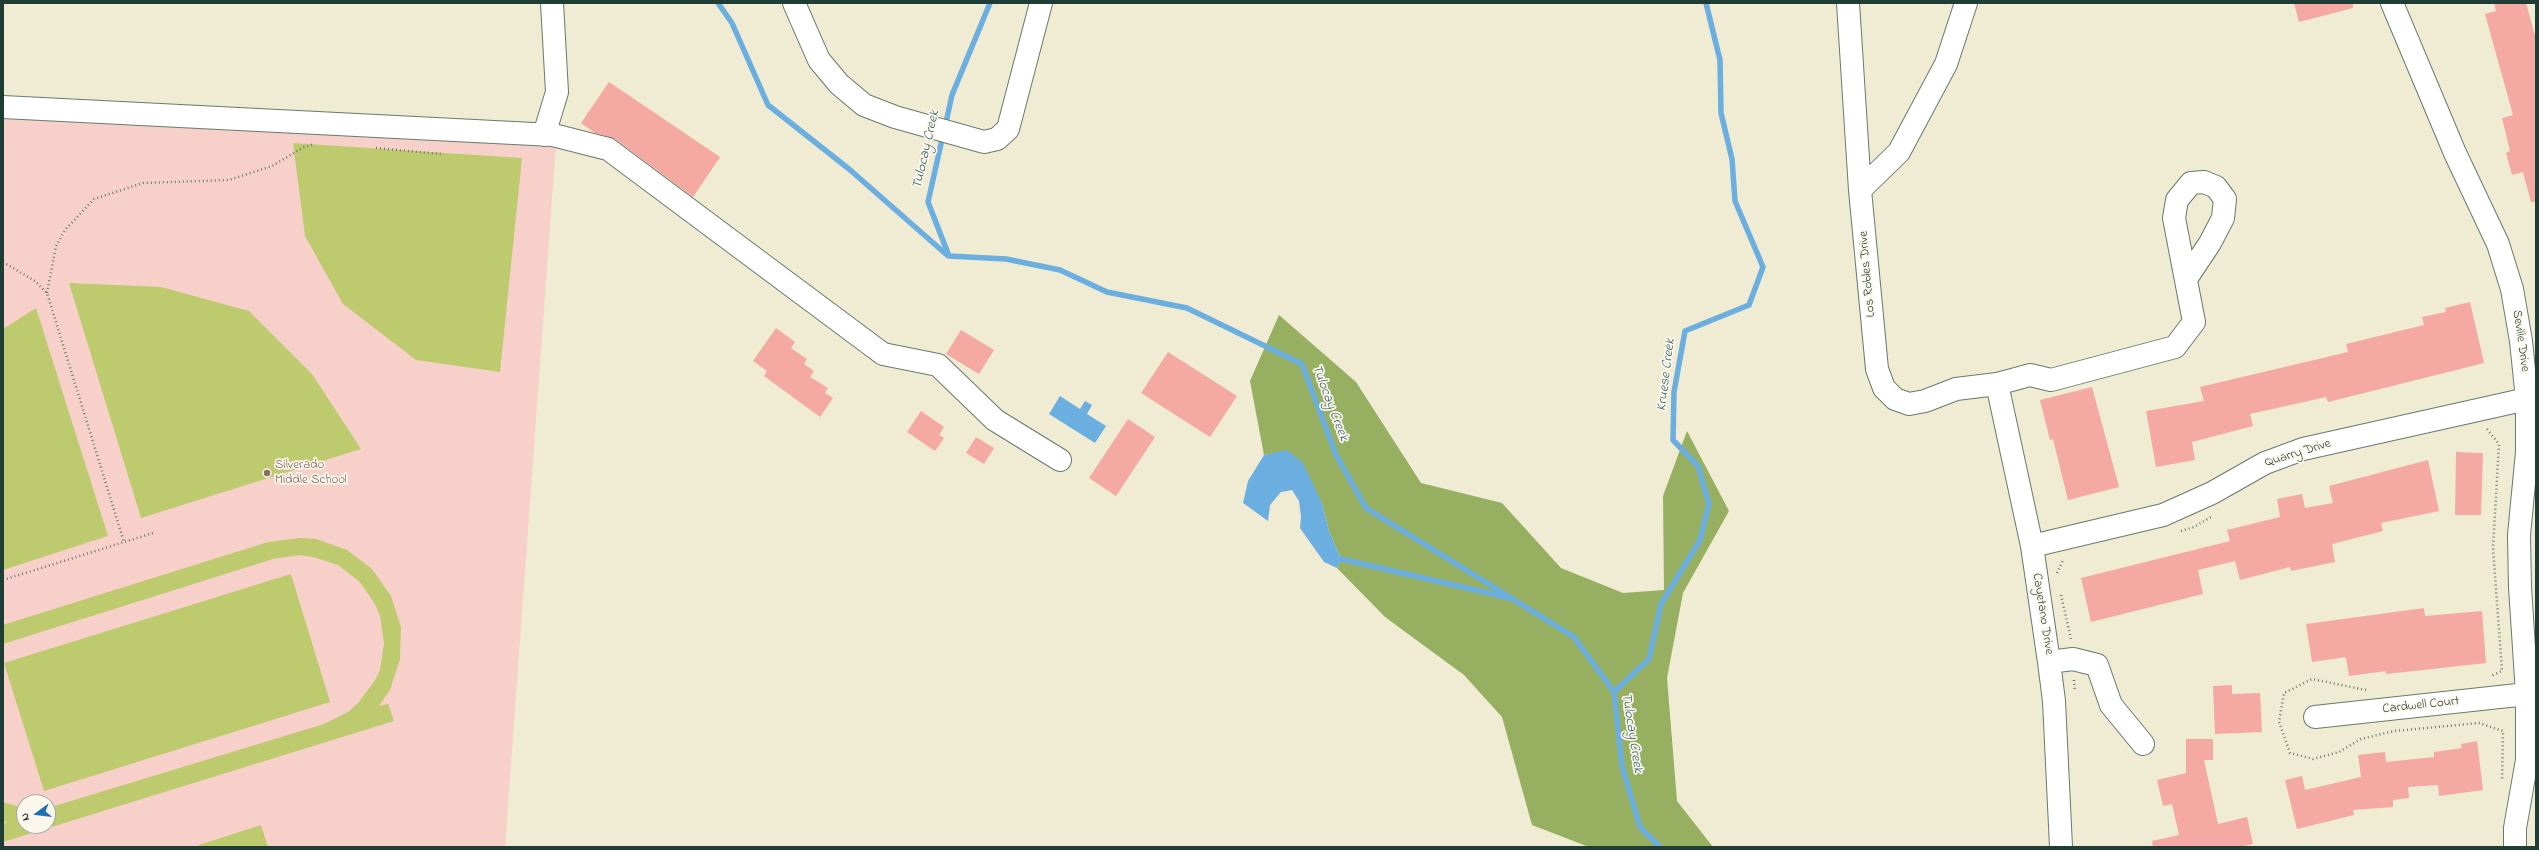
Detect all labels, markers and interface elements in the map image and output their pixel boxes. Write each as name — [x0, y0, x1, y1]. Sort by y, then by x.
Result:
water label: Tulocay Creek — [910, 109, 944, 191]
street label: Los Robles Drive — [1856, 230, 1880, 318]
street label: Seville Drive — [2508, 309, 2532, 373]
water label: Kruese Creek — [1654, 338, 1680, 412]
water label: Tulocay Creek — [1307, 362, 1351, 444]
street label: Quarry Drive — [2263, 437, 2333, 471]
place label: Silverado Middle School — [275, 458, 347, 489]
marker: Silverado Middle School — [262, 468, 272, 478]
street label: Cayetano Drive — [2028, 572, 2056, 656]
water label: Tulocay Creek — [1616, 692, 1646, 774]
street label: Cardwell Court — [2382, 694, 2460, 718]
north arrow — [16, 794, 56, 834]
text: N — [17, 811, 34, 823]

